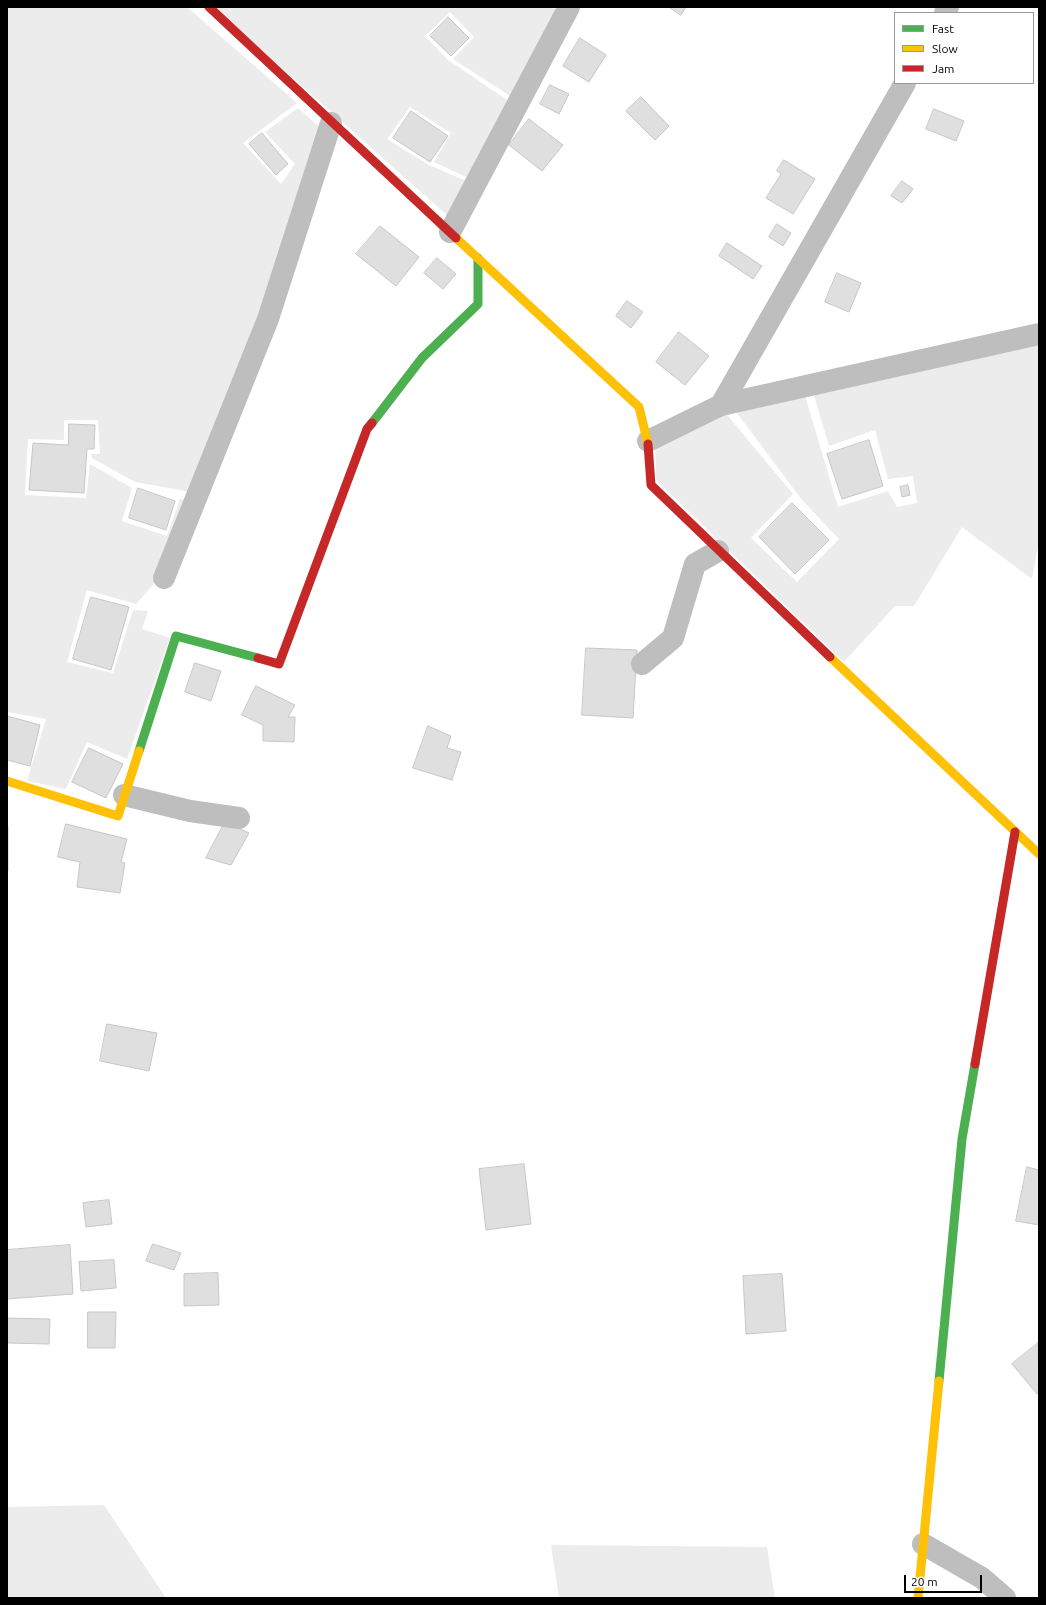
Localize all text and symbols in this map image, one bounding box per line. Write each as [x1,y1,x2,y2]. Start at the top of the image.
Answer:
legend [894,12,1034,84]
text: Fast [932,22,954,35]
text: Slow [932,42,958,55]
text: Jam [932,62,954,75]
scale bar [906,1567,984,1593]
text: 20 m [911,1575,938,1588]

